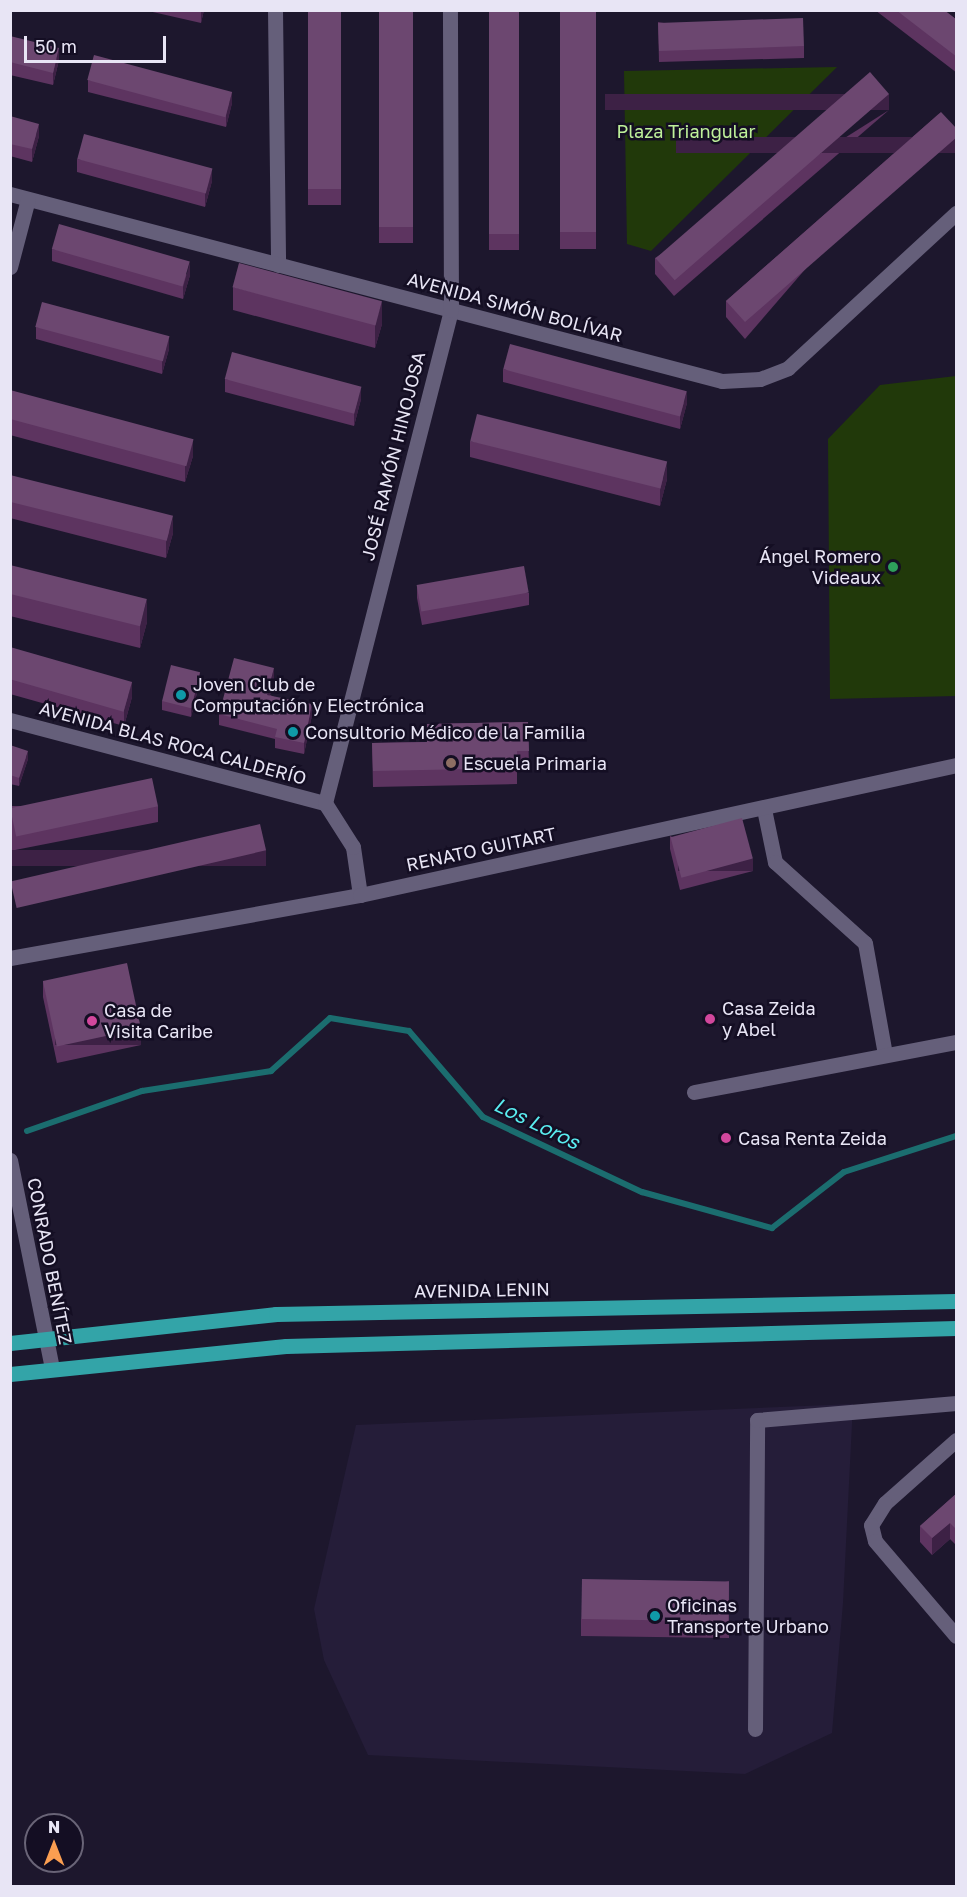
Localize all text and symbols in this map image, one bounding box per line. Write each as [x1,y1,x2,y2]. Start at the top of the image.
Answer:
scale bar [27,24,170,62]
text: 50 m [35,35,77,57]
park label: Plaza Triangular [616,120,756,142]
street label: AVENIDA SIMÓN BOLÍVAR [405,268,625,346]
street label: JOSÉ RAMÓN HINOJOSA [357,349,429,563]
place label: Ángel Romero Videaux [759,546,881,588]
marker: Ángel Romero Videaux [886,560,900,574]
place label: Joven Club de Computación y Electrónica [193,674,424,716]
marker: Joven Club de Computación y Electrónica [174,688,188,702]
street label: AVENIDA BLAS ROCA CALDERÍO [37,697,309,789]
place label: Consultorio Médico de la Familia [305,721,585,743]
marker: Consultorio Médico de la Familia [286,725,300,739]
place label: Escuela Primaria [463,752,607,774]
marker: Escuela Primaria [444,756,458,770]
street label: RENATO GUITART [404,823,558,875]
place label: Casa Zeida y Abel [722,998,816,1040]
place label: Casa de Visita Caribe [104,1000,213,1042]
marker: Casa Zeida y Abel [703,1012,717,1026]
marker: Casa de Visita Caribe [85,1014,99,1028]
water label: Los Loros [490,1092,584,1154]
place label: Casa Renta Zeida [738,1127,887,1149]
marker: Casa Renta Zeida [719,1131,733,1145]
street label: CONRADO BENÍTEZ [23,1176,77,1346]
street label: AVENIDA LENIN [414,1278,550,1302]
place label: Oficinas Transporte Urbano [667,1595,829,1638]
marker: Oficinas Transporte Urbano [648,1609,662,1623]
north arrow [24,1813,84,1873]
text: N [48,1817,60,1837]

